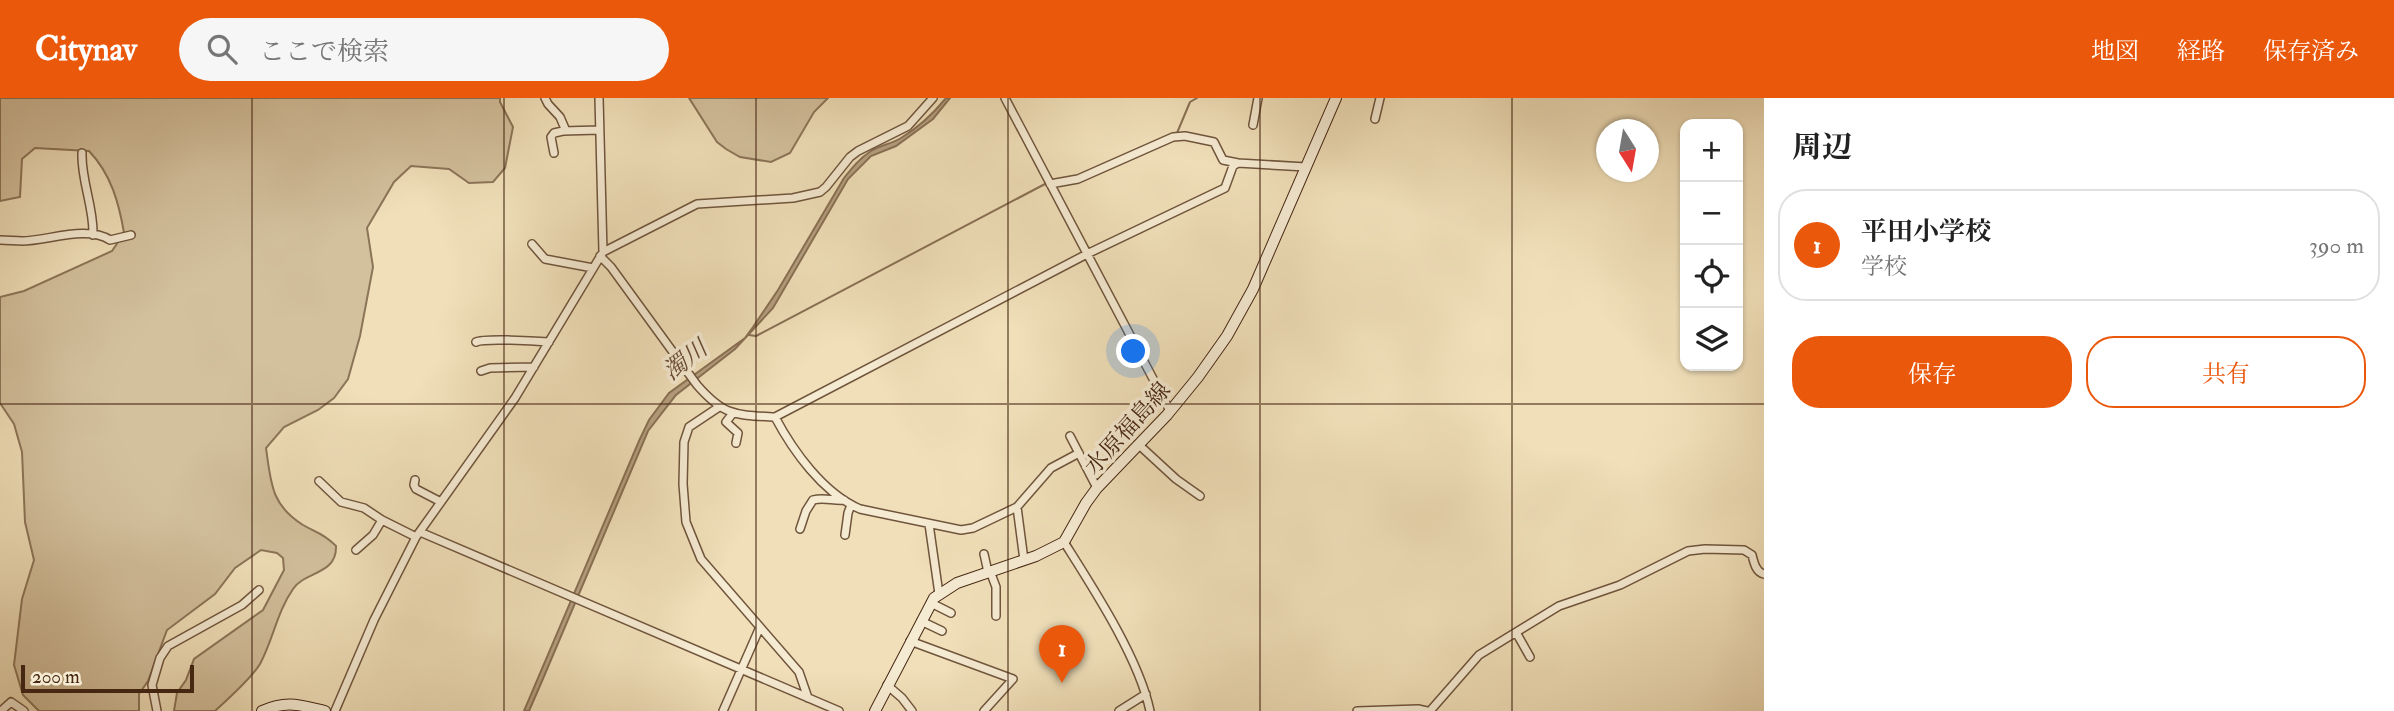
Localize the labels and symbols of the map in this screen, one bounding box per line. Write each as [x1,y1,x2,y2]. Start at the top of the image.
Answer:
north arrow [1596,119,1659,182]
water label: 濁川 [657,332,716,387]
your location [1116,334,1150,368]
street label: 水原福島線 [1078,376,1177,481]
pin: 1 [1039,625,1085,683]
scale bar [21,662,194,694]

